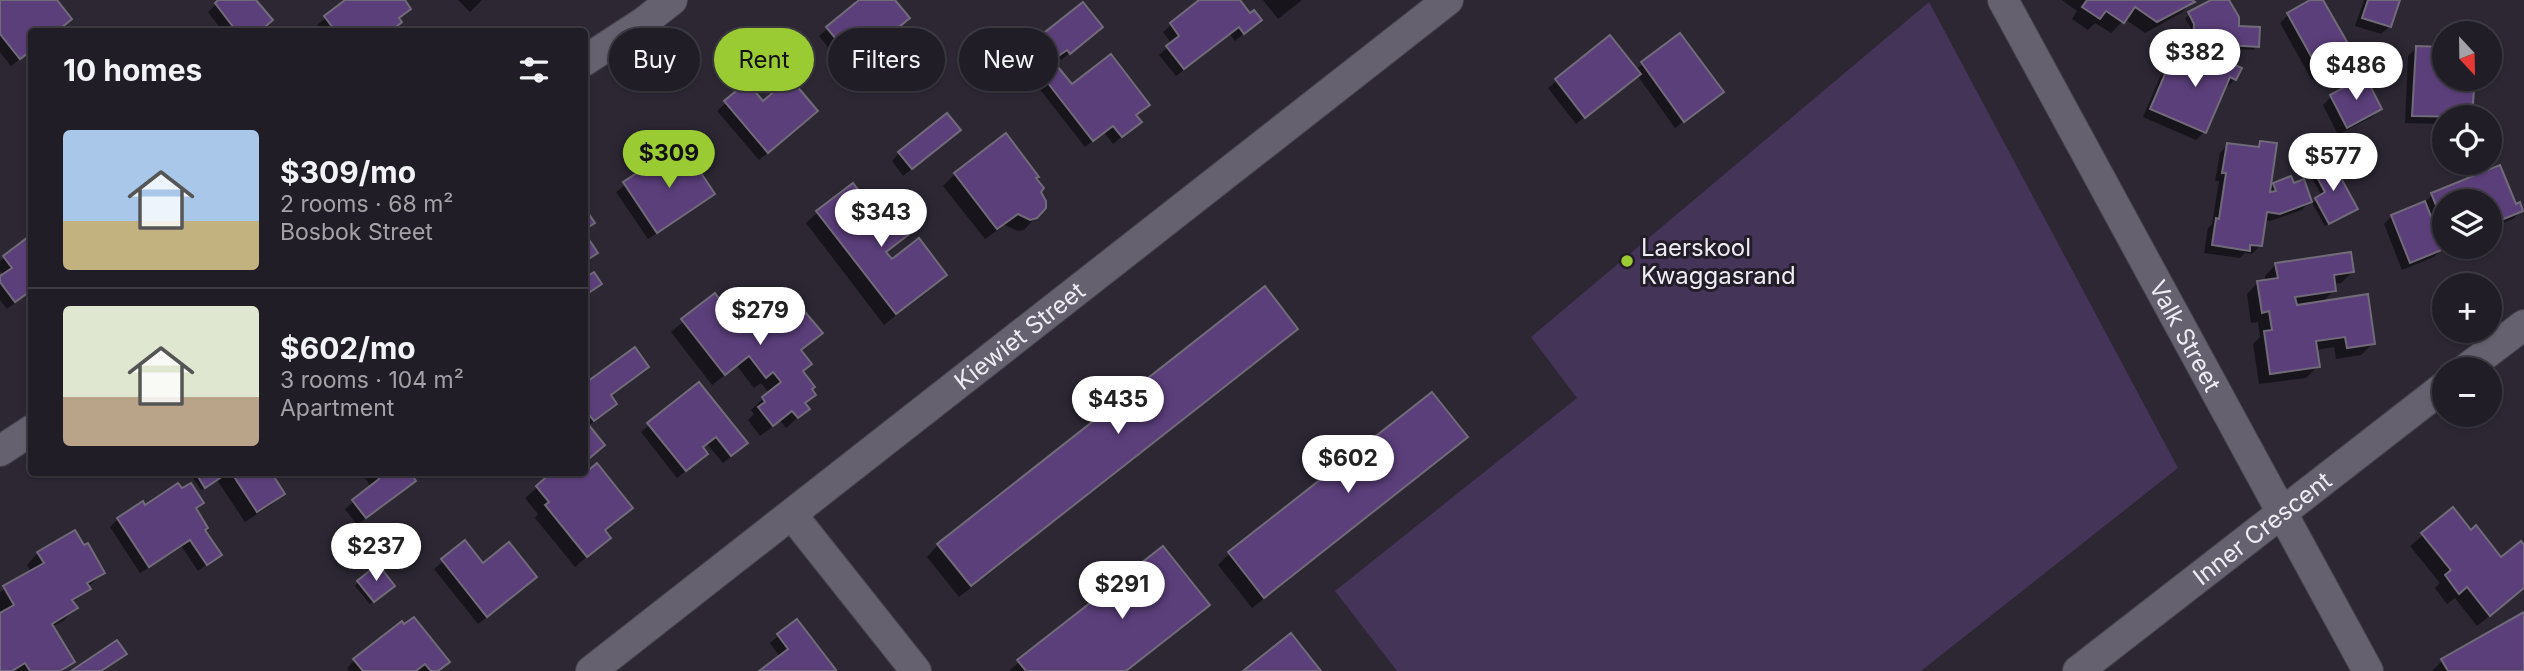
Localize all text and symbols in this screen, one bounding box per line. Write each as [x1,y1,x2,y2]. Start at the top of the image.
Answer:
north arrow [2432,21,2502,91]
map controls [2432,21,2502,427]
chip: Buy [609,28,700,91]
chip: Rent [714,28,814,91]
chip: Filters [828,28,945,91]
chip: New [959,28,1058,91]
pin: $382 [2154,29,2236,89]
text: $382 [2165,38,2225,66]
pin: $486 [2315,42,2397,102]
icon: filters [515,51,553,89]
text: $486 [2326,51,2386,79]
text: 10 homes [63,52,202,88]
button: locate [2432,105,2502,175]
pin: $309 [628,130,710,190]
pin: $577 [2292,134,2374,193]
text: $309 [639,139,699,167]
text: $577 [2305,142,2361,170]
text: $309/mo [280,154,416,190]
icon: home [119,158,203,242]
button: layers [2432,189,2502,259]
text: 2 rooms · 68 m² [280,190,453,218]
pin: $343 [840,190,922,249]
text: $343 [851,198,911,226]
text: Bosbok Street [280,218,433,246]
place label: Laerskool Kwaggasrand [1641,233,1796,290]
marker: Laerskool Kwaggasrand [1619,253,1635,269]
button: + [2432,273,2502,343]
street label: Valk Street [2144,275,2228,396]
street label: Kiewiet Street [948,276,1090,396]
pin: $279 [719,288,801,347]
text: $279 [731,296,789,324]
text: $602/mo [280,330,416,366]
icon: home [119,334,203,418]
button: − [2432,357,2502,427]
text: 3 rooms · 104 m² [280,366,464,394]
pin: $435 [1077,376,1159,436]
text: $435 [1088,385,1148,413]
text: Apartment [280,394,394,422]
pin: $602 [1307,435,1389,495]
text: $602 [1318,444,1378,472]
street label: Inner Crescent [2187,465,2337,591]
pin: $237 [335,524,417,583]
text: $237 [347,532,405,560]
pin: $291 [1081,562,1163,621]
text: $291 [1095,570,1149,598]

